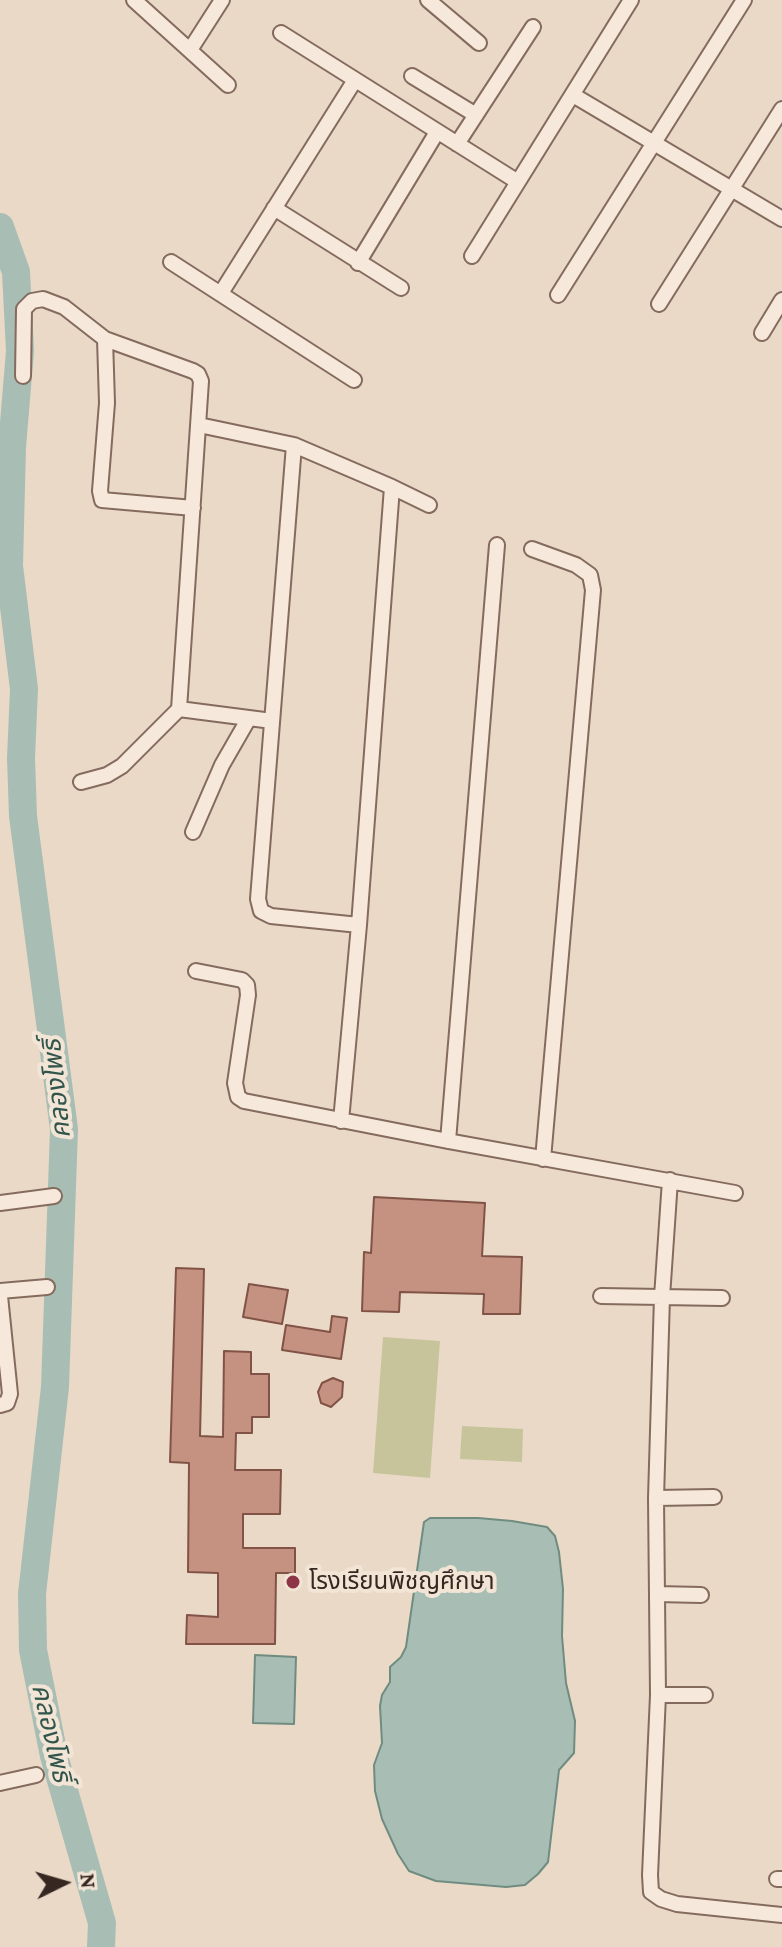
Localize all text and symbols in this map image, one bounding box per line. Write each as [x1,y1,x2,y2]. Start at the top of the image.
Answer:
water label: คลองโพธิ์ [36,1038,78,1140]
place label: โรงเรียนพิชญศึกษา [309,1568,495,1596]
marker: โรงเรียนพิชญศึกษา [284,1573,302,1591]
water label: คลองโพธิ์ [25,1681,77,1785]
north arrow [24,1843,104,1923]
text: N [75,1872,102,1889]

